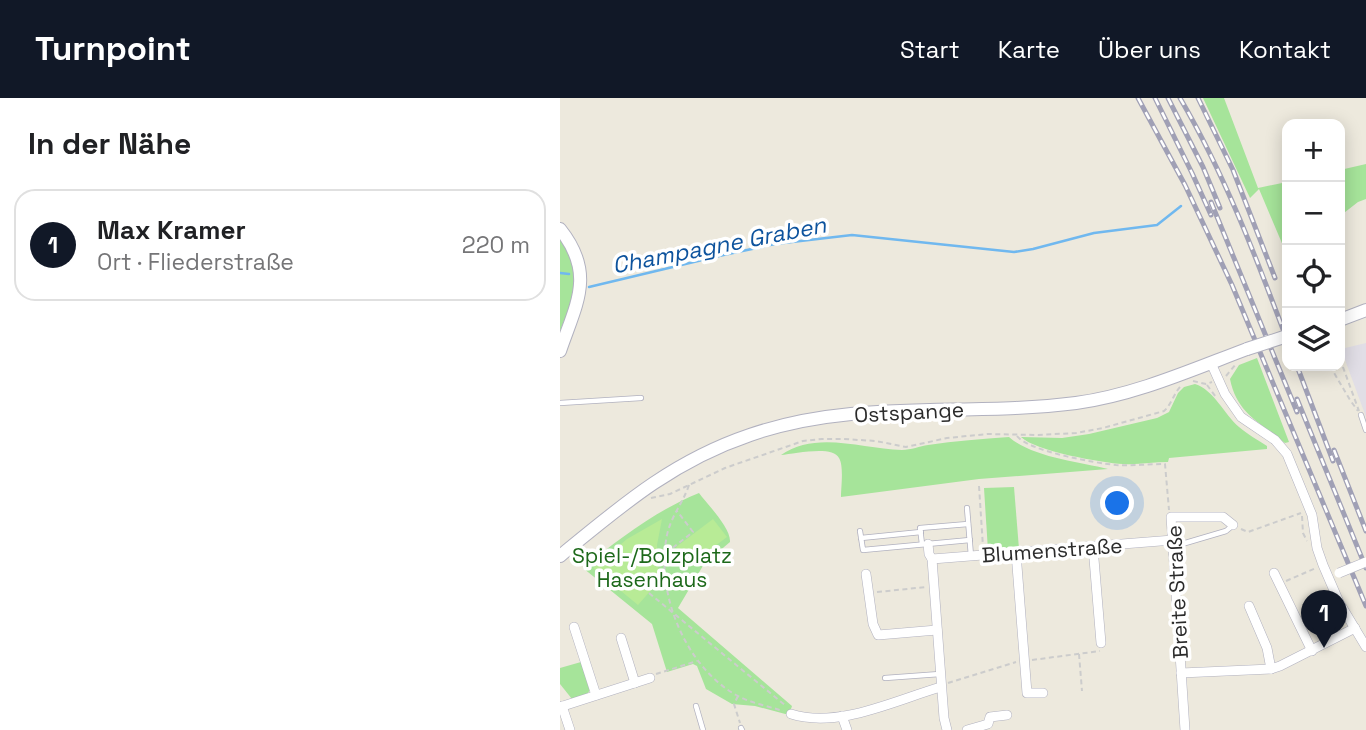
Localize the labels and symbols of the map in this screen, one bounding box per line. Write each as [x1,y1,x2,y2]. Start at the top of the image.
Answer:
water label: Champagne Graben [610,209,829,280]
street label: Ostspange [853,396,965,428]
your location [1100,486,1134,520]
street label: Breite Straße [1160,524,1194,660]
street label: Blumenstraße [981,532,1123,568]
park label: Spiel-/Bolzplatz Hasenhaus [572,542,732,593]
pin: 1 [1301,590,1347,648]

